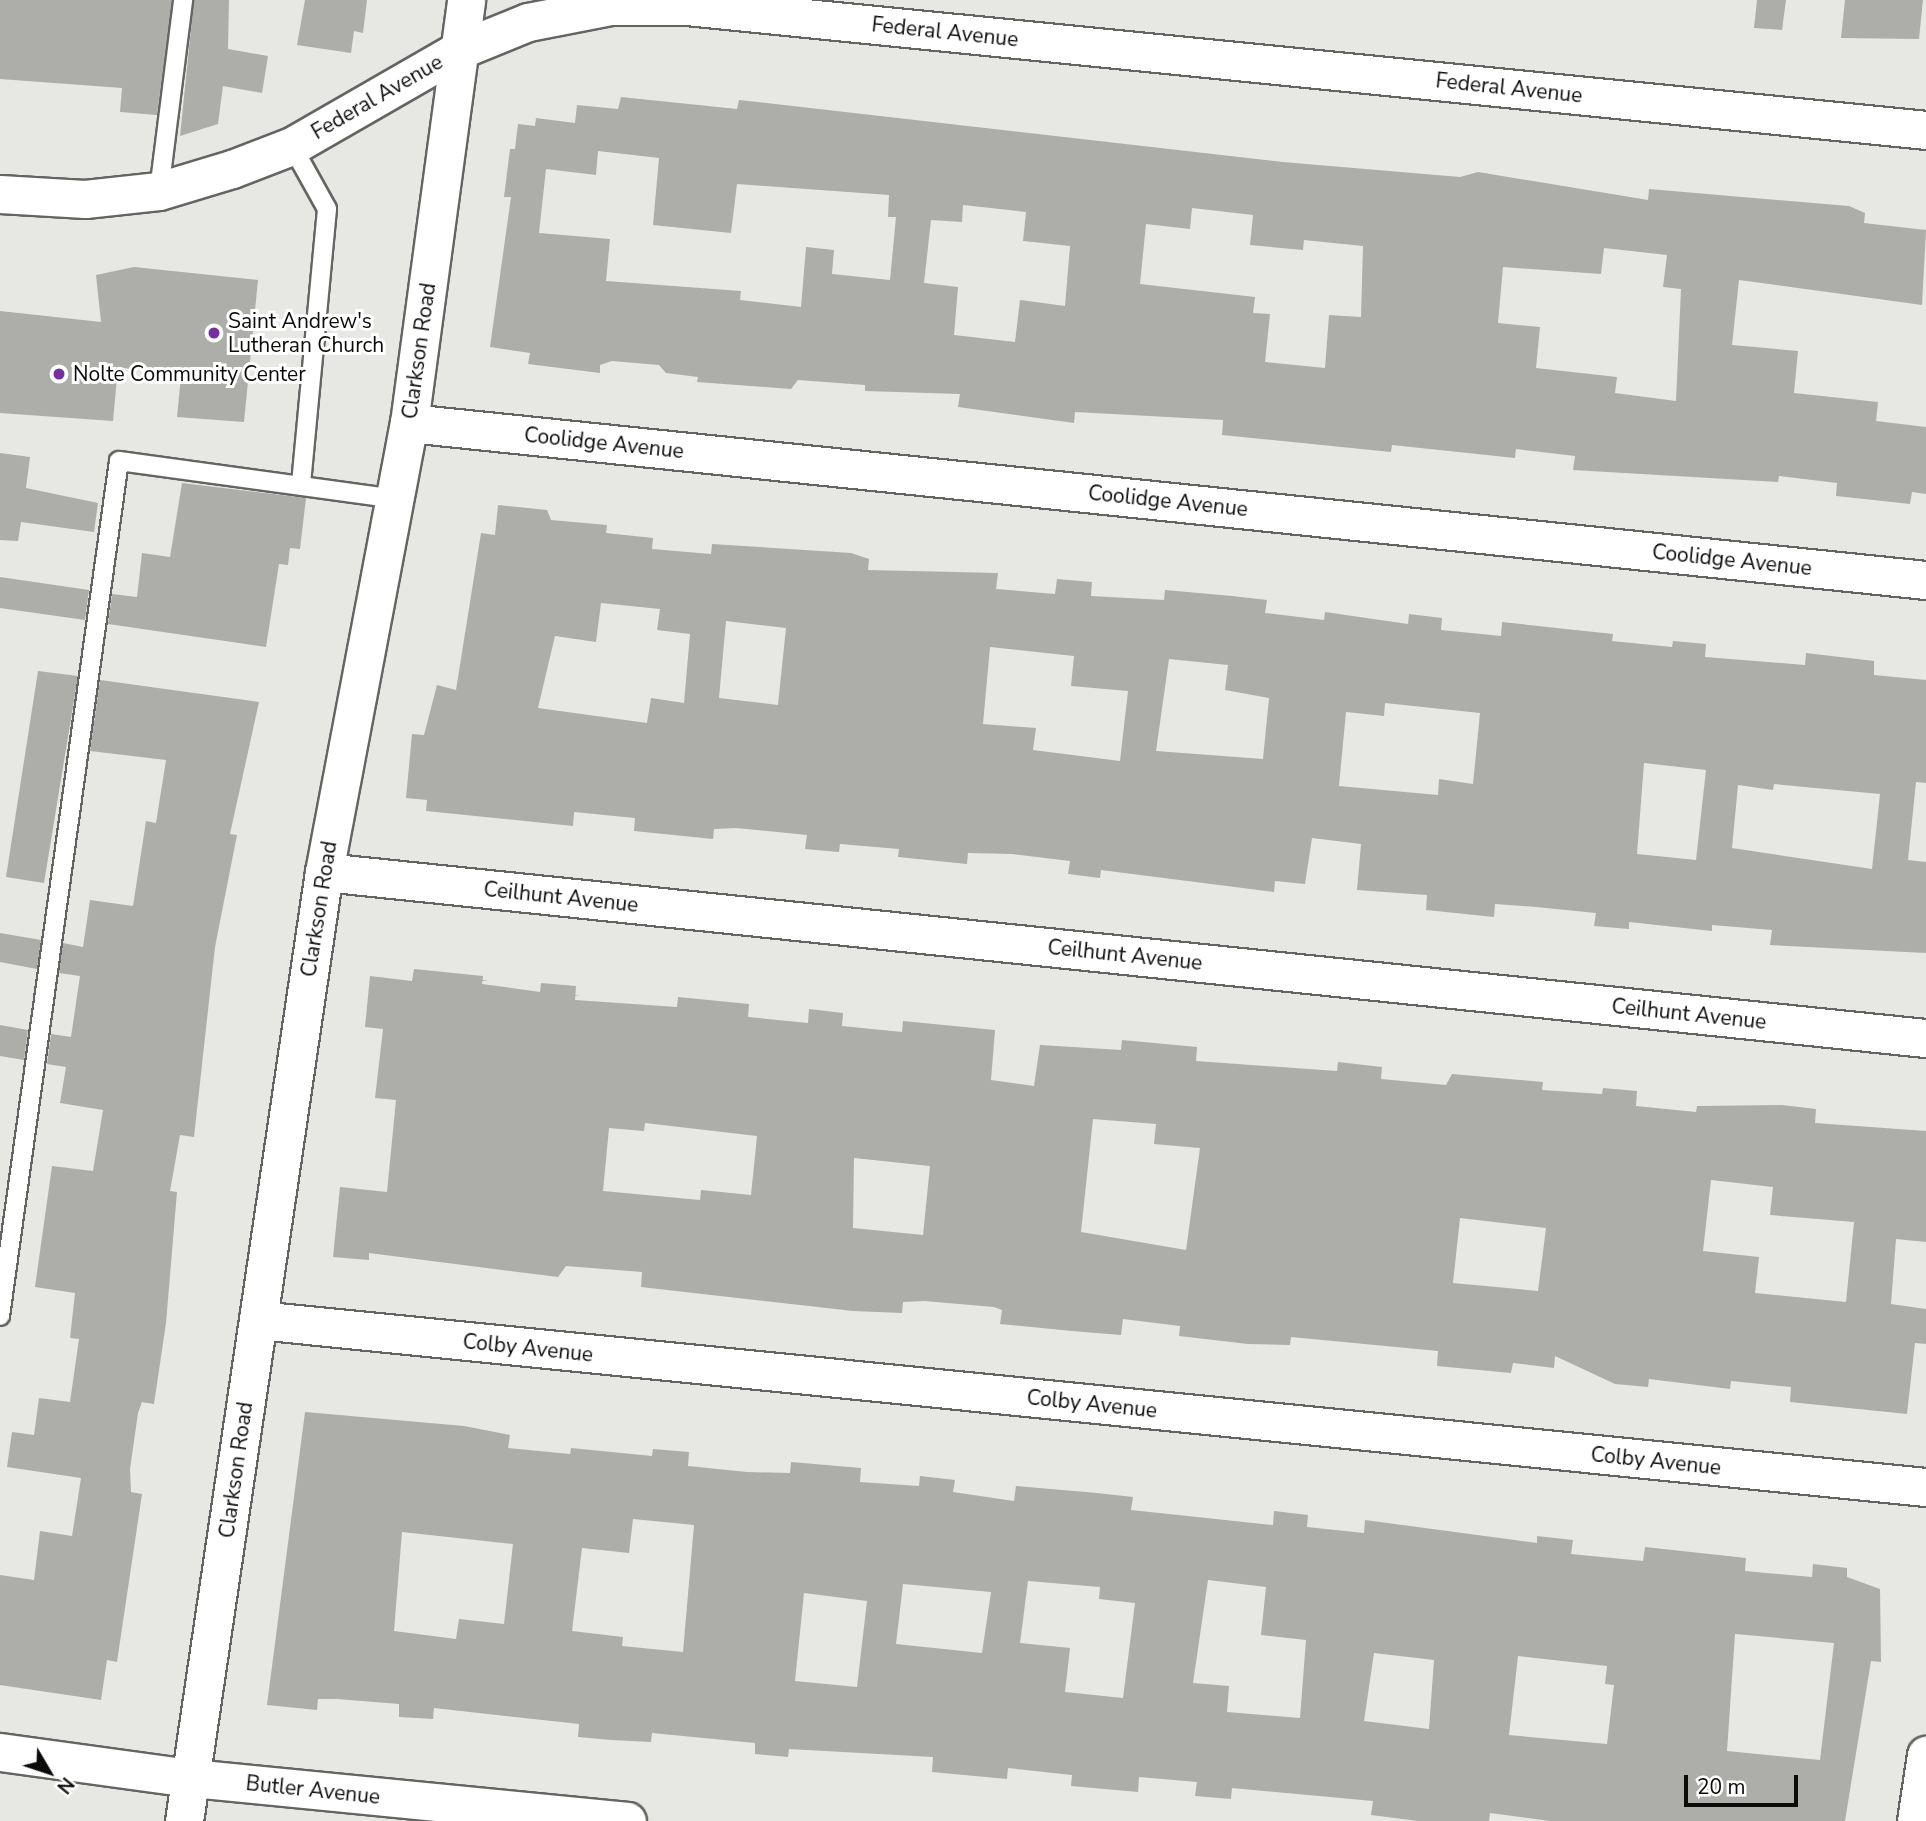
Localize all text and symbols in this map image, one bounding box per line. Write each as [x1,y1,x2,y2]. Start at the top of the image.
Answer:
street label: Federal Avenue [870,12,1020,52]
street label: Federal Avenue [307,49,447,145]
street label: Federal Avenue [1434,68,1584,108]
street label: Clarkson Road [397,281,441,421]
place label: Saint Andrew's Lutheran Church [228,308,384,358]
marker: Saint Andrew's Lutheran Church [206,325,222,341]
place label: Nolte Community Center [73,361,306,387]
marker: Nolte Community Center [51,366,67,382]
street label: Coolidge Avenue [523,422,685,464]
street label: Coolidge Avenue [1087,480,1249,522]
street label: Coolidge Avenue [1651,539,1813,581]
street label: Clarkson Road [296,839,342,979]
street label: Ceilhunt Avenue [482,876,640,918]
street label: Ceilhunt Avenue [1046,934,1204,976]
street label: Ceilhunt Avenue [1610,993,1768,1035]
street label: Colby Avenue [462,1329,594,1367]
street label: Colby Avenue [1026,1385,1158,1423]
street label: Clarkson Road [214,1400,258,1540]
street label: Colby Avenue [1590,1442,1722,1480]
north arrow [14,1737,84,1807]
scale bar [1688,1762,1802,1806]
street label: Butler Avenue [245,1770,381,1810]
text: N [51,1772,80,1799]
text: 20 m [1697,1773,1746,1801]

